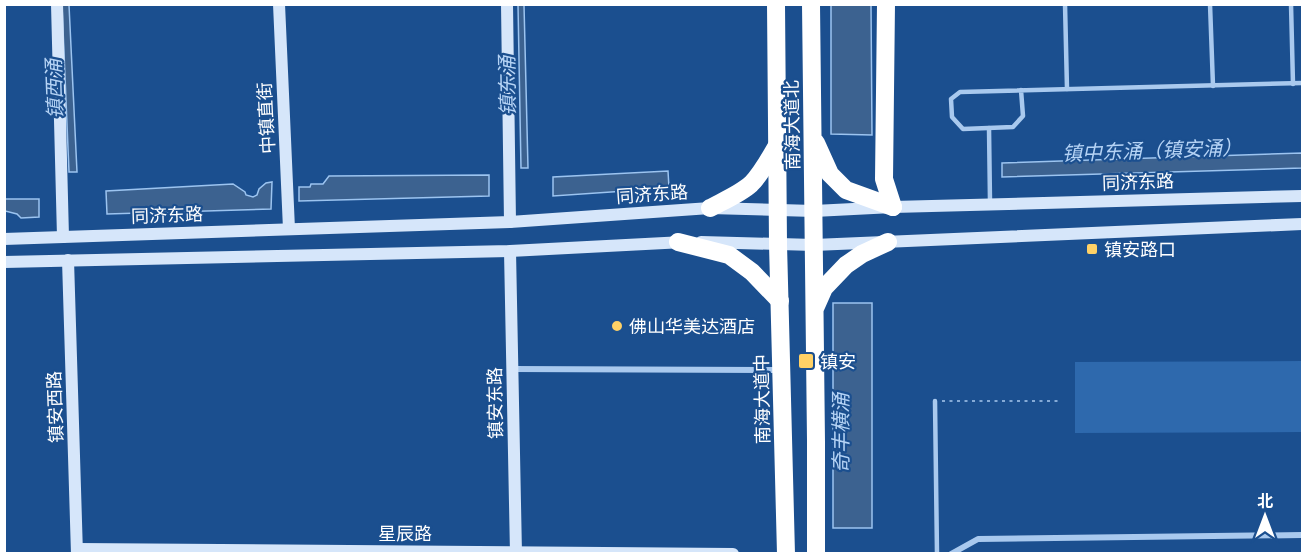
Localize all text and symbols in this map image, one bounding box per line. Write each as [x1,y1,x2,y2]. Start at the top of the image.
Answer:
water label: 镇东涌 [491,54,523,116]
water label: 镇西涌 [37,56,71,120]
street label: 南海大道北 [778,80,806,170]
street label: 中镇直街 [251,81,281,155]
water label: 镇中东涌（镇安涌） [1062,131,1242,169]
street label: 同济东路 [1102,167,1174,197]
street label: 同济东路 [615,178,689,210]
street label: 同济东路 [131,200,203,230]
place label: 镇安路口 [1104,236,1176,263]
marker: 镇安路口 [1085,242,1099,256]
place label: 佛山华美达酒店 [629,313,755,340]
marker: 佛山华美达酒店 [610,319,624,333]
place label: 镇安 [820,348,856,375]
marker: 镇安 [797,352,815,370]
street label: 南海大道中 [748,354,776,444]
street label: 镇安东路 [481,367,509,439]
street label: 镇安西路 [40,371,70,443]
water label: 奇丰横涌 [825,391,856,473]
north arrow [1235,486,1295,546]
text: 北 [1257,489,1273,513]
street label: 星辰路 [378,520,432,547]

